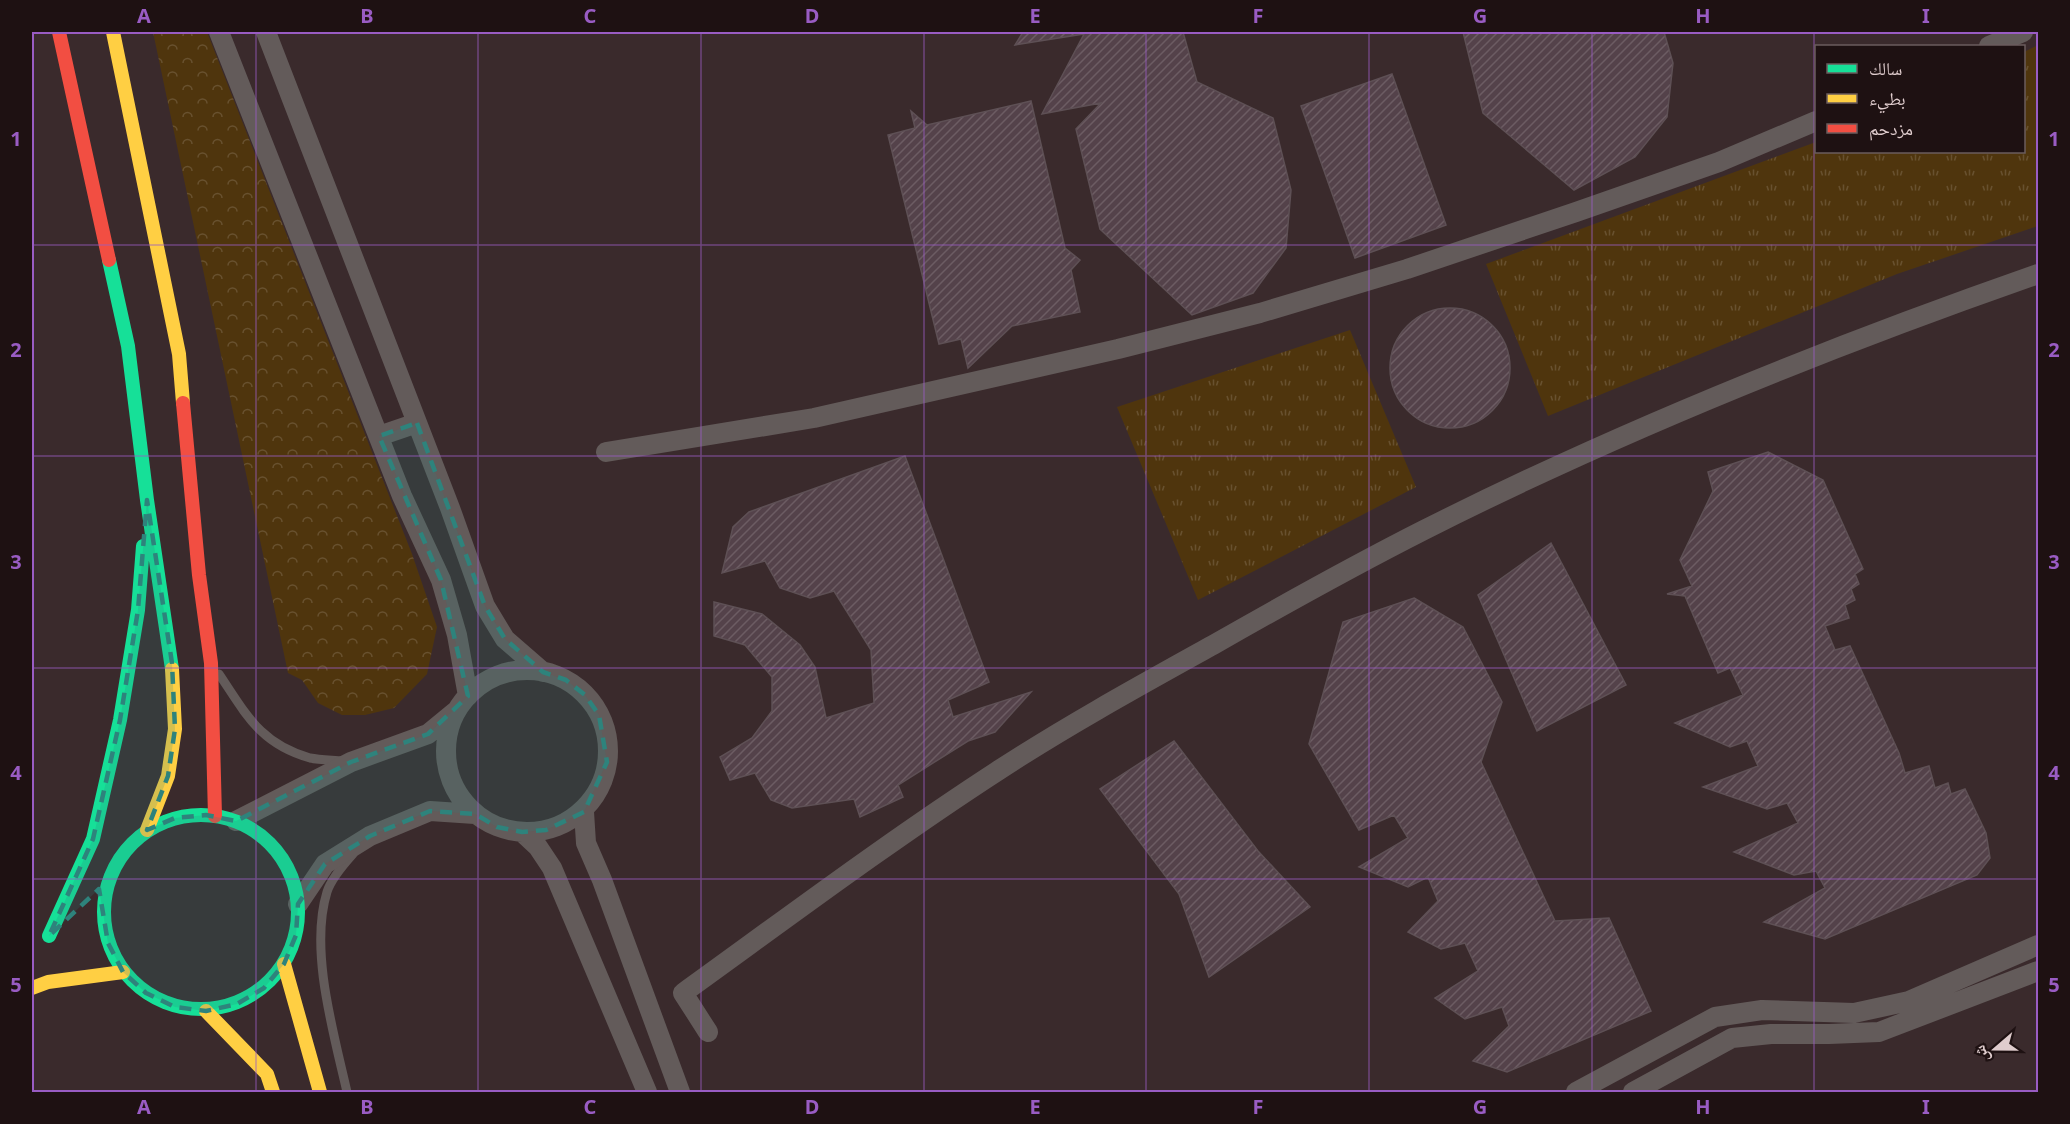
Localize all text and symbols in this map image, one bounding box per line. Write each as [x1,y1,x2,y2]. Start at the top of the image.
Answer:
text: A [137,2,151,29]
text: B [360,2,374,29]
text: C [584,2,597,29]
text: D [805,2,819,29]
text: E [1029,2,1041,29]
text: F [1253,2,1263,29]
text: G [1473,2,1487,29]
text: H [1695,2,1711,29]
text: I [1922,2,1930,29]
legend [1815,45,2025,153]
text: سالك [1869,56,1902,80]
text: بطيء [1869,86,1906,114]
text: مزدحم [1869,116,1913,141]
text: 1 [10,125,22,152]
text: 1 [2048,125,2060,152]
text: 2 [10,336,22,363]
text: 2 [2048,336,2060,363]
text: 3 [10,548,22,575]
text: 3 [2048,548,2060,575]
text: 4 [10,759,22,786]
text: 4 [2048,759,2060,786]
text: 5 [10,971,22,998]
text: 5 [2048,971,2060,998]
north arrow [1965,1019,2025,1079]
text: ش [1968,1042,1994,1066]
text: A [137,1093,151,1120]
text: B [360,1093,374,1120]
text: C [584,1093,597,1120]
text: D [805,1093,819,1120]
text: E [1029,1093,1041,1120]
text: F [1253,1093,1263,1120]
text: G [1473,1093,1487,1120]
text: H [1695,1093,1711,1120]
text: I [1922,1093,1930,1120]

